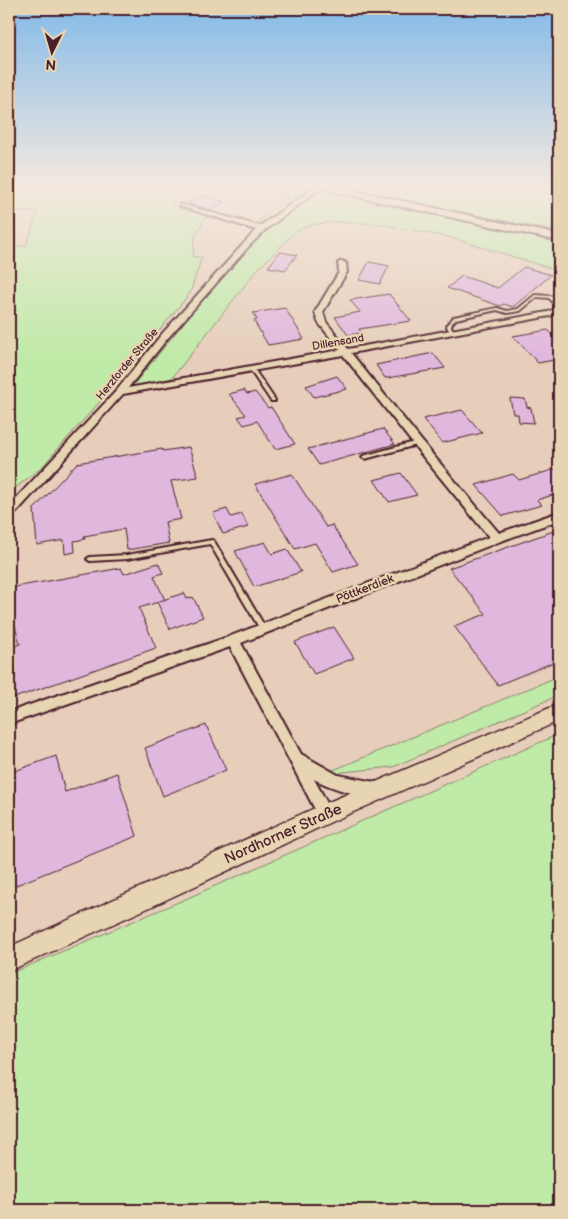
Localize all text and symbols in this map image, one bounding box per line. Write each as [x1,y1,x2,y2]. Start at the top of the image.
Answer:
north arrow [28,28,78,78]
text: N [45,56,57,73]
street label: Herzforder Straße [93,325,161,402]
street label: Dillensand [311,331,365,353]
street label: Pöttkerdiek [334,571,396,607]
street label: Nordhorner Straße [221,799,345,868]

